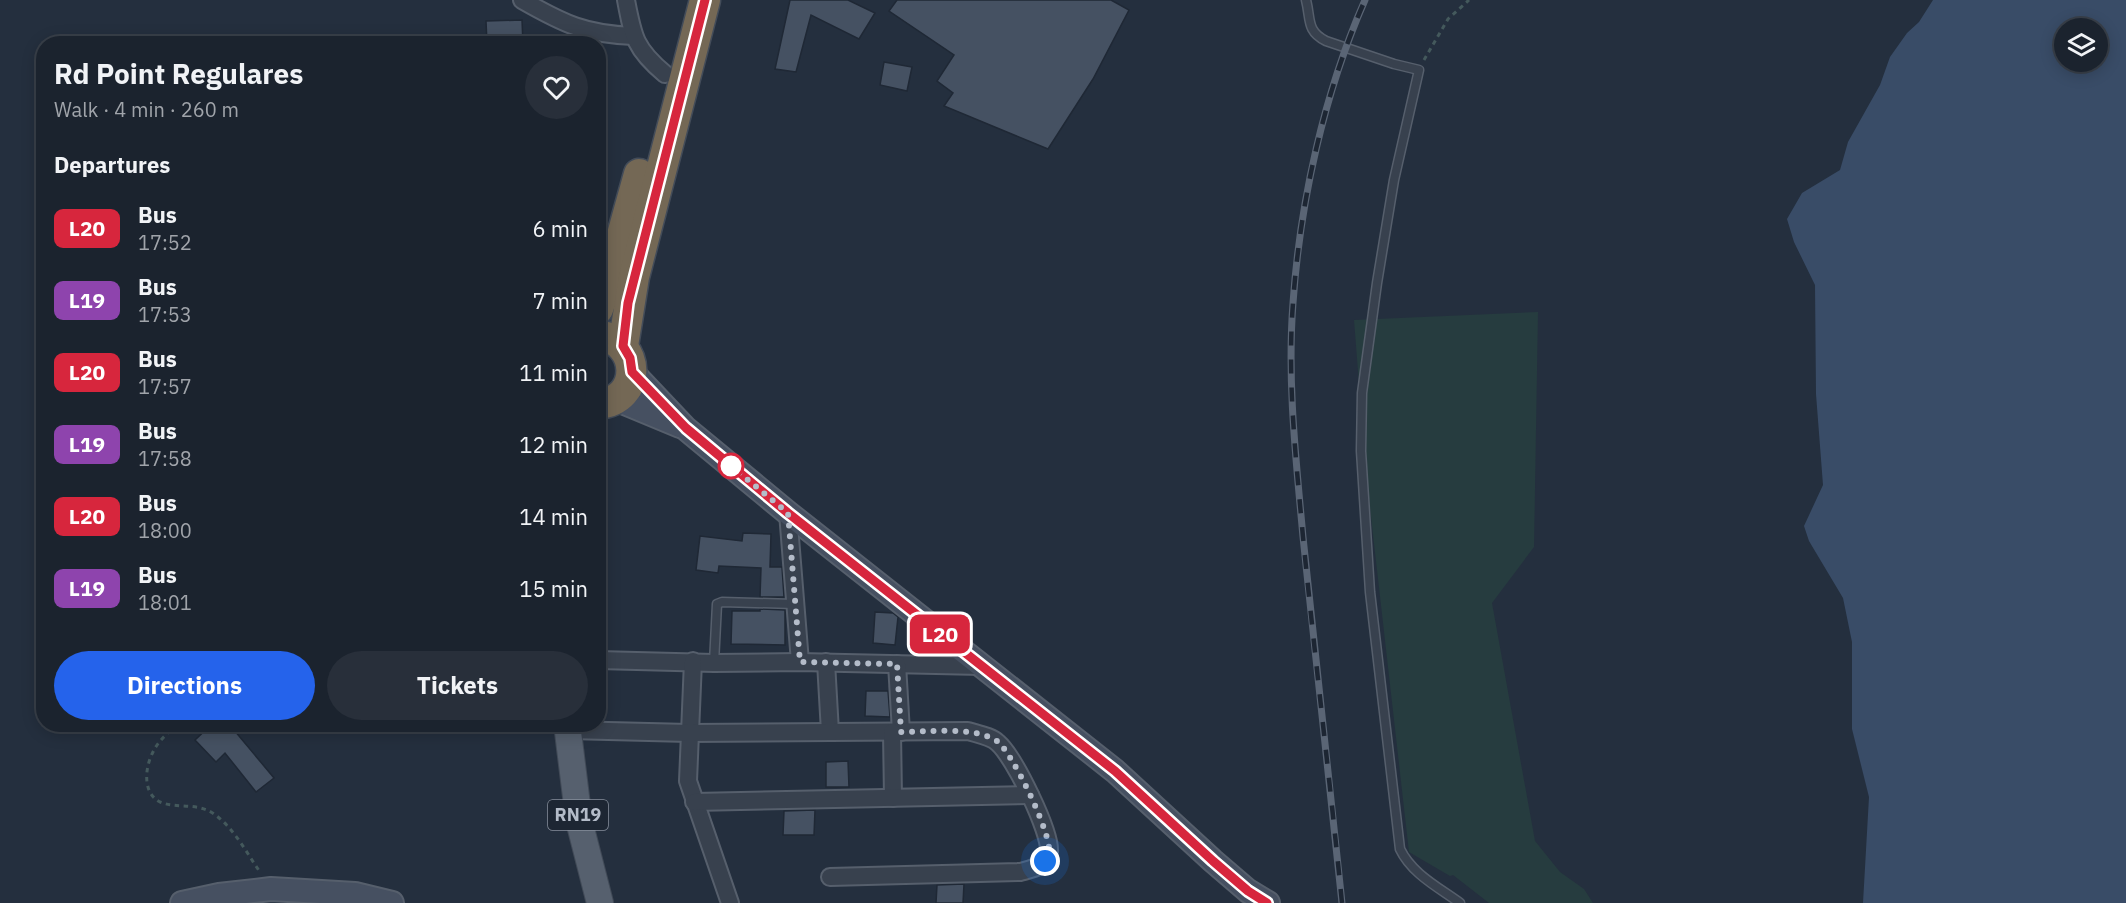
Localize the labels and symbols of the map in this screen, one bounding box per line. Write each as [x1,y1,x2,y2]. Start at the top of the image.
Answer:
unlabelled marker [718,453,744,479]
line badge: L20 [906,614,974,654]
road number: RN19 [548,800,608,830]
your location [1030,846,1060,876]

